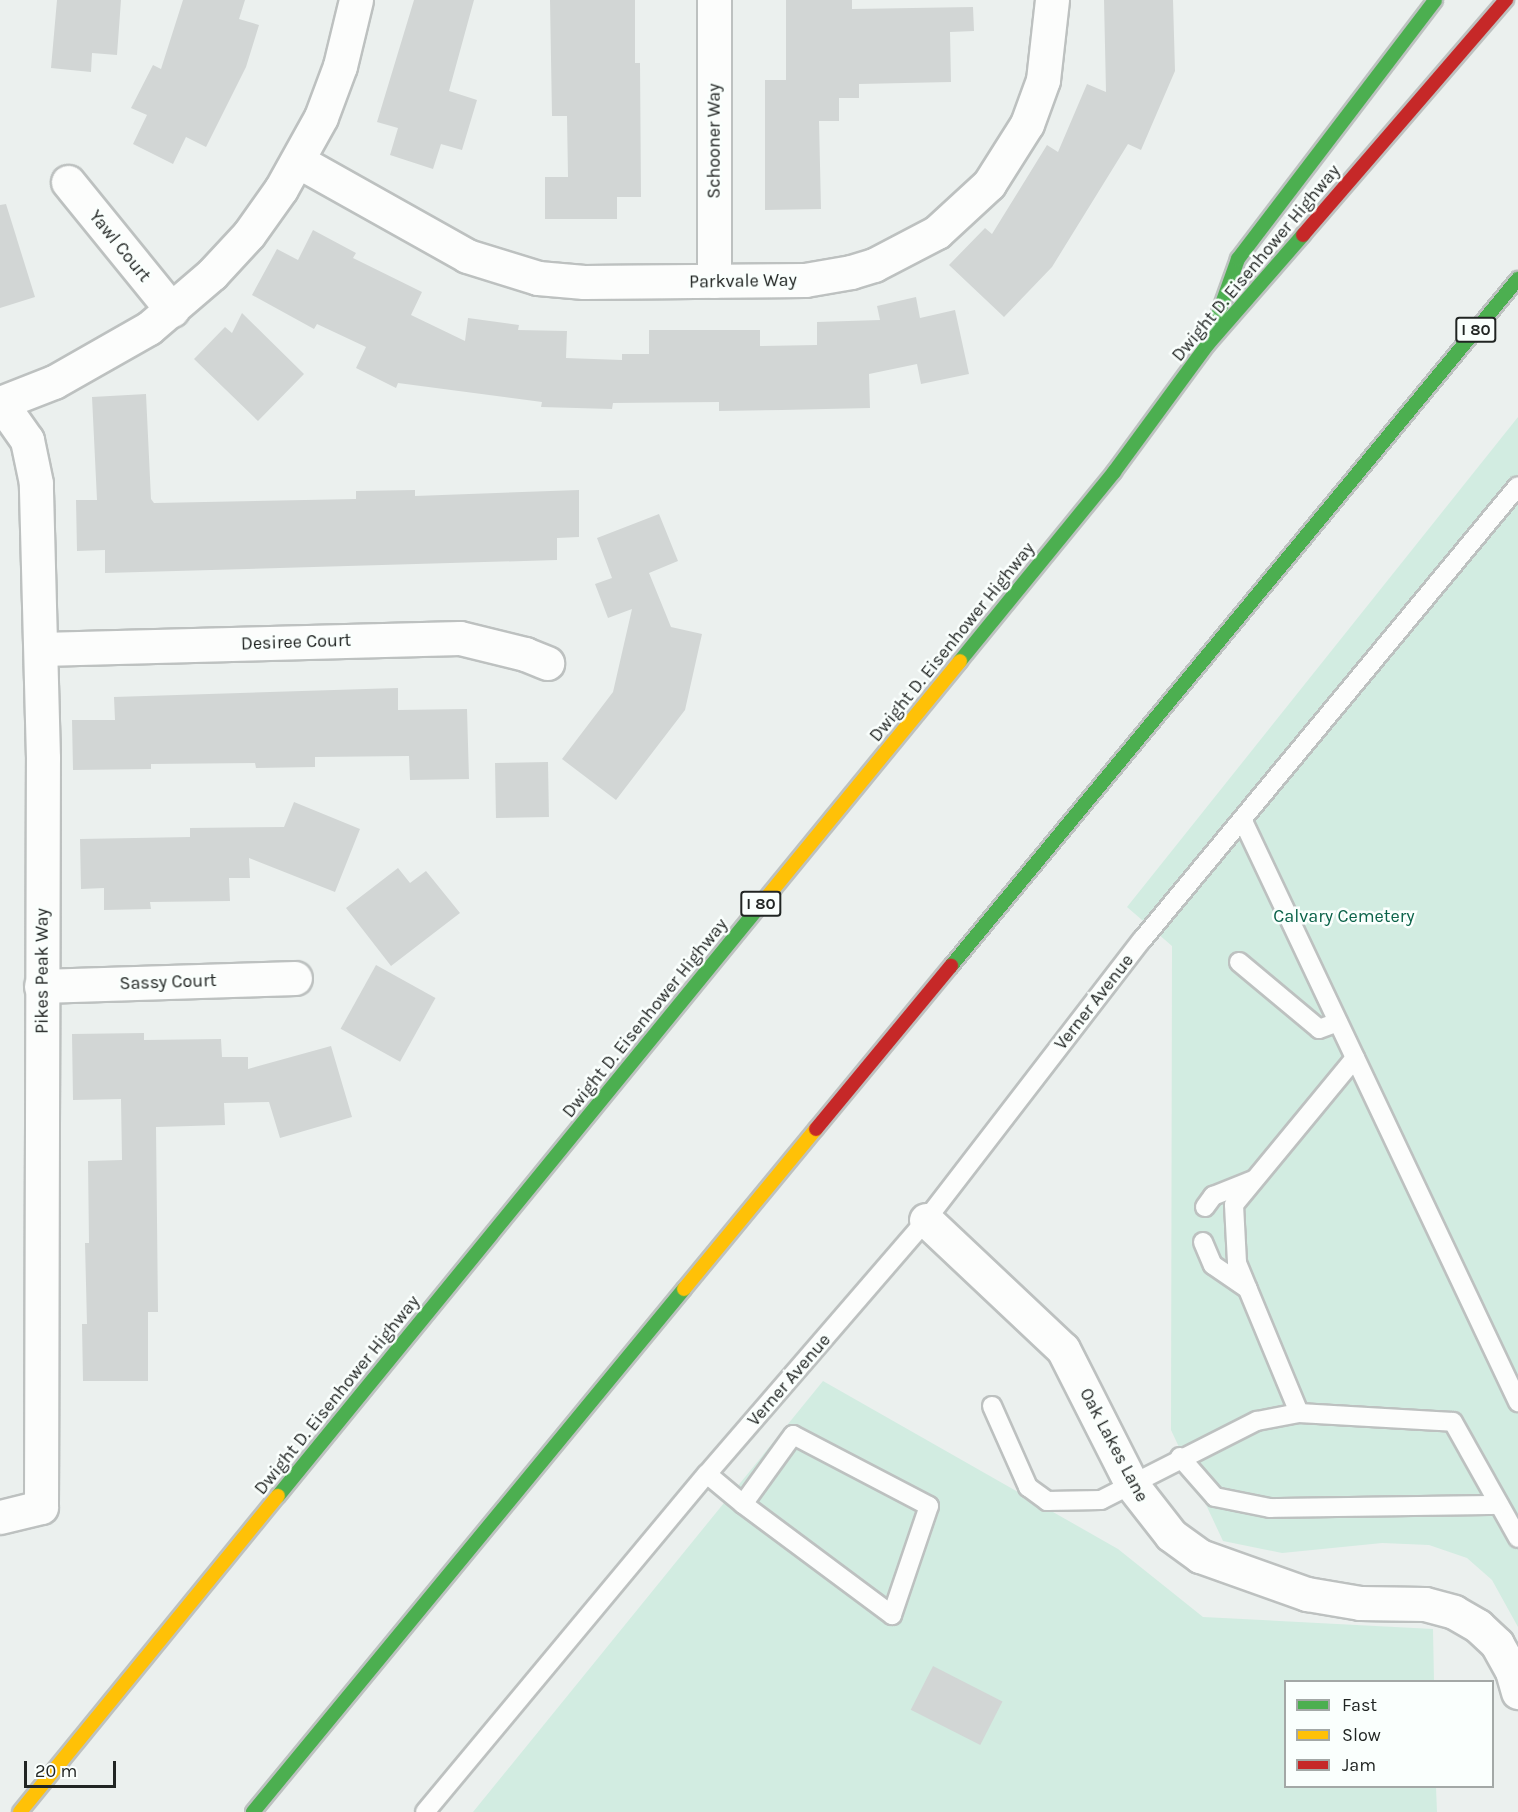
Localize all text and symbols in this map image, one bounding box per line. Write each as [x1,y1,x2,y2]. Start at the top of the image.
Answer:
street label: Schooner Way [703,83,725,199]
street label: Dwight D. Eisenhower Highway [1167,160,1345,366]
street label: Yawl Court [85,206,155,286]
street label: Parkvale Way [689,269,797,293]
road number: I 80 [1455,317,1497,343]
street label: Dwight D. Eisenhower Highway [865,538,1039,746]
street label: Desiree Court [241,629,351,655]
road number: I 80 [740,891,782,917]
park label: Calvary Cemetery [1273,905,1415,927]
street label: Pikes Peak Way [31,908,53,1034]
street label: Dwight D. Eisenhower Highway [558,914,732,1122]
street label: Verner Avenue [1050,950,1138,1054]
street label: Sassy Court [119,970,217,994]
street label: Dwight D. Eisenhower Highway [250,1291,424,1499]
street label: Verner Avenue [743,1329,835,1431]
street label: Oak Lakes Lane [1075,1384,1153,1506]
legend [1284,1680,1494,1788]
text: Fast [1342,1694,1377,1716]
text: Slow [1342,1724,1381,1746]
scale bar [27,1749,118,1787]
text: Jam [1342,1754,1376,1776]
text: 20 m [35,1760,77,1782]

